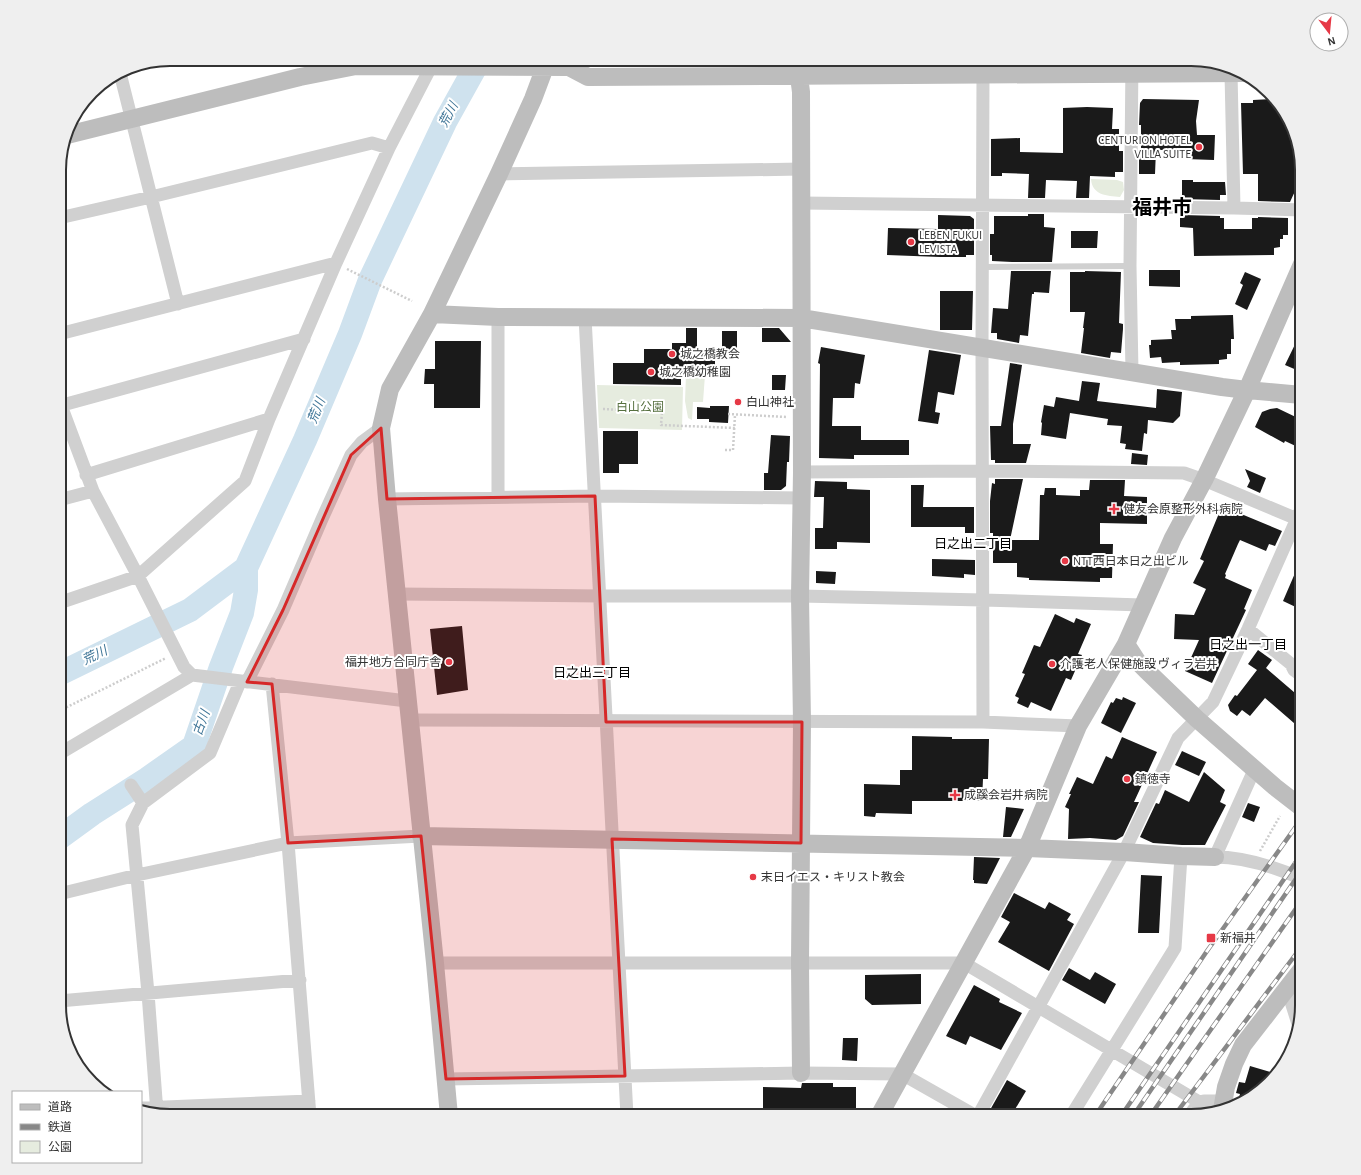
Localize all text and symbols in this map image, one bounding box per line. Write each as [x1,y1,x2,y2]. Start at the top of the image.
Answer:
north arrow [1309,12,1349,52]
text: N [1326,35,1337,47]
water label: 荒川 [436,98,462,130]
place label: CENTURION HOTEL VILLA SUITE [1098,134,1191,160]
marker: CENTURION HOTEL VILLA SUITE [1194,142,1204,152]
district label: 福井市 [1132,196,1192,218]
place label: LEBEN FUKUI LEVISTA [919,229,982,255]
marker: LEBEN FUKUI LEVISTA [906,237,916,247]
place label: 城之橋教会 [680,347,740,360]
marker: 城之橋教会 [667,349,677,359]
place label: 城之橋幼稚園 [659,365,731,378]
marker: 城之橋幼稚園 [646,367,656,377]
water label: 荒川 [305,394,329,425]
place label: 白山神社 [746,396,794,408]
marker: 白山神社 [733,397,743,407]
park label: 白山公園 [616,401,664,413]
place label: 健友会原整形外科病院 [1123,502,1243,515]
marker: 健友会原整形外科病院 [1108,503,1120,515]
district label: 日之出二丁目 [934,537,1012,551]
place label: NTT西日本日之出ビル [1073,555,1189,567]
marker: NTT西日本日之出ビル [1060,556,1070,566]
district label: 日之出一丁目 [1209,638,1287,652]
water label: 荒川 [80,643,111,668]
place label: 福井地方合同庁舎 [345,655,441,668]
marker: 福井地方合同庁舎 [444,657,454,667]
place label: 介護老人保健施設 ヴィラ岩井 [1060,657,1218,670]
marker: 介護老人保健施設 ヴィラ岩井 [1047,659,1057,669]
district label: 日之出三丁目 [553,666,631,680]
water label: 古川 [191,706,213,737]
place label: 鎮徳寺 [1135,772,1171,785]
marker: 鎮徳寺 [1122,774,1132,784]
place label: 成蹊会岩井病院 [964,788,1048,801]
marker: 成蹊会岩井病院 [949,789,961,801]
place label: 末日イエス・キリスト教会 [761,871,905,883]
marker: 末日イエス・キリスト教会 [748,872,758,882]
place label: 新福井 [1220,931,1256,944]
marker: 新福井 [1205,932,1217,944]
legend [12,1091,142,1163]
text: 道路 [48,1100,72,1113]
text: 鉄道 [48,1120,72,1133]
text: 公園 [48,1141,72,1153]

